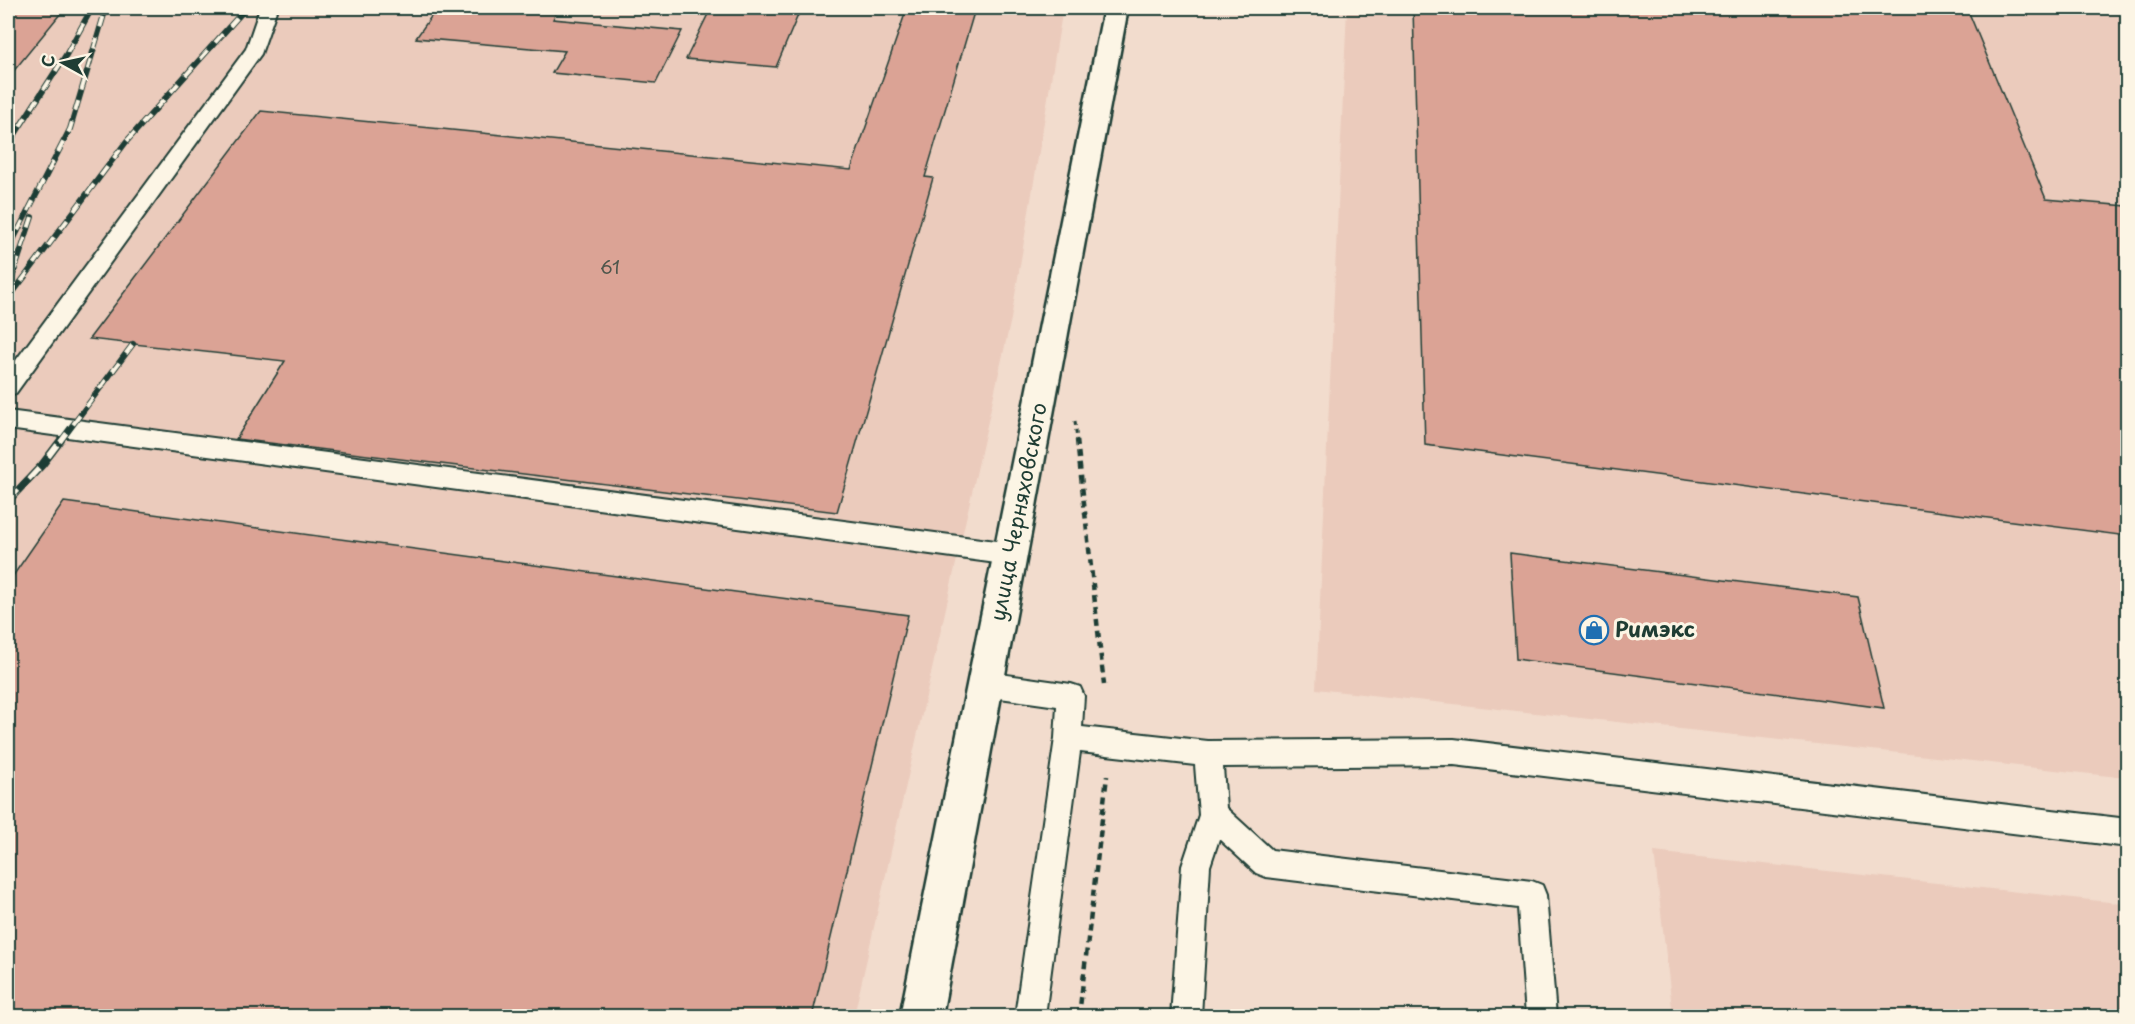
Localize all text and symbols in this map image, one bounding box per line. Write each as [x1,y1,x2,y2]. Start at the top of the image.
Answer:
north arrow [33,33,93,93]
text: С [34,53,60,68]
house number: 61 [600,253,620,280]
street label: улица Черняховского [980,400,1054,624]
place label: Римэкс [1615,612,1695,644]
shop icon: Римэкс [1578,614,1610,646]

